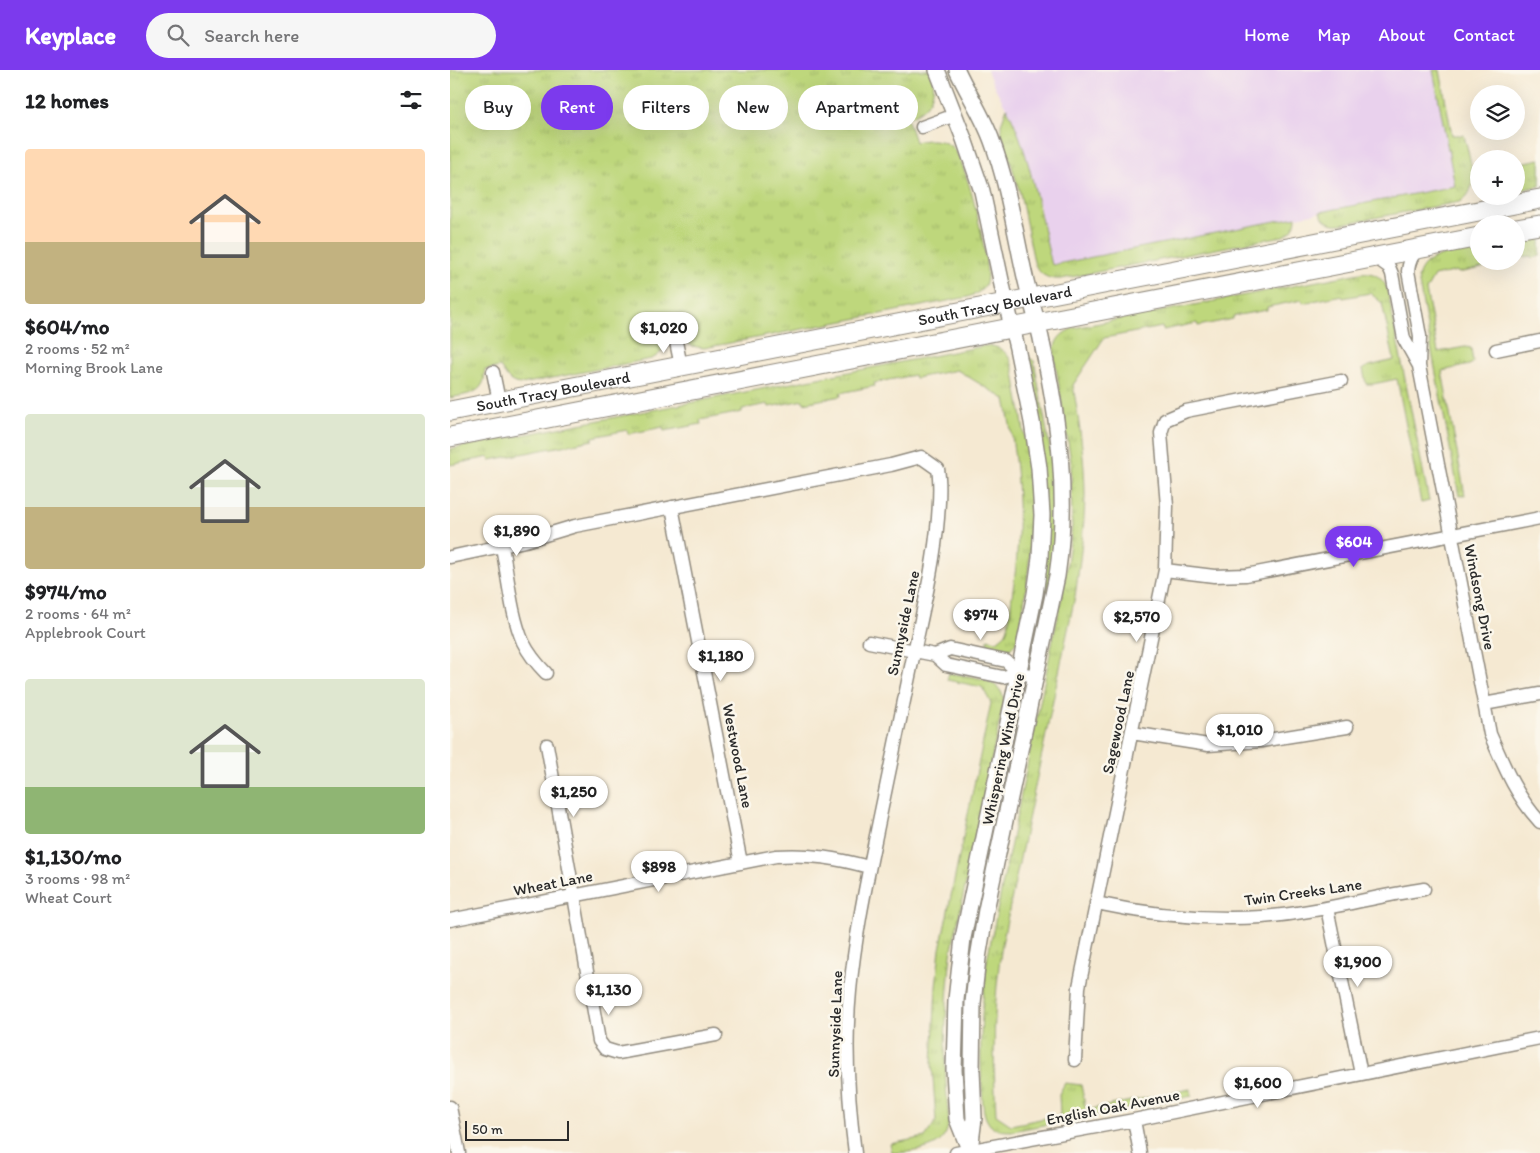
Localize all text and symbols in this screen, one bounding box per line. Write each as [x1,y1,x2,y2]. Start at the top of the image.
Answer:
search box [146,13,496,58]
text: Keyplace [25,21,116,50]
icon: search [164,21,192,49]
text: Search here [204,24,299,47]
text: Home [1244,24,1290,46]
text: Map [1318,24,1351,46]
text: About [1379,24,1425,46]
text: Contact [1453,24,1515,46]
chip: Buy [465,85,531,130]
chip: Rent [541,85,613,130]
chip: Filters [623,85,709,130]
chip: New [719,85,788,130]
chip: Apartment [798,85,918,130]
map controls [1470,85,1525,270]
button: layers [1470,85,1525,140]
icon: filters [397,86,425,114]
text: 12 homes [25,88,109,113]
button: + [1470,150,1525,205]
icon: home [180,181,270,271]
button: − [1470,215,1525,270]
street label: South Tracy Boulevard [916,281,1074,329]
pin: $1,020 [623,312,705,354]
text: $604/mo [25,314,109,339]
text: $1,020 [640,318,688,337]
text: 2 rooms · 52 m² [25,339,130,358]
text: Morning Brook Lane [25,358,163,377]
street label: South Tracy Boulevard [475,367,632,415]
icon: home [180,446,270,536]
pin: $1,890 [476,514,558,557]
text: $1,890 [494,521,540,540]
pin: $604 [1324,526,1384,568]
text: $604 [1336,532,1372,551]
street label: Windsong Drive [1460,542,1500,652]
street label: Sunnyside Lane [883,569,923,677]
text: $974/mo [25,579,107,604]
pin: $974 [951,598,1011,641]
pin: $2,570 [1096,600,1178,643]
text: 2 rooms · 64 m² [25,604,131,623]
text: $974 [964,605,998,624]
text: $2,570 [1114,607,1160,626]
text: Applebrook Court [25,623,146,642]
pin: $1,180 [680,640,762,682]
text: $1,180 [698,646,744,665]
street label: Sagewood Lane [1098,668,1138,776]
street label: Whispering Wind Drive [978,671,1028,827]
street label: Westwood Lane [719,702,757,810]
icon: home [180,711,270,801]
pin: $1,010 [1199,714,1281,756]
text: $1,010 [1217,720,1263,739]
pin: $1,250 [533,776,615,818]
text: $1,250 [551,782,597,801]
text: $1,130/mo [25,844,122,869]
pin: $898 [629,850,689,893]
text: $898 [642,857,676,876]
street label: Wheat Lane [512,866,594,900]
text: 3 rooms · 98 m² [25,869,130,888]
street label: Twin Creeks Lane [1243,874,1363,910]
text: Wheat Court [25,888,112,907]
pin: $1,900 [1317,946,1399,988]
text: $1,900 [1334,952,1382,971]
street label: Sunnyside Lane [824,970,846,1078]
pin: $1,130 [568,974,650,1016]
text: $1,130 [586,980,632,999]
pin: $1,600 [1217,1066,1299,1109]
text: $1,600 [1234,1073,1282,1092]
street label: English Oak Avenue [1045,1085,1181,1129]
scale bar [465,1118,569,1141]
text: 50 m [472,1121,503,1138]

